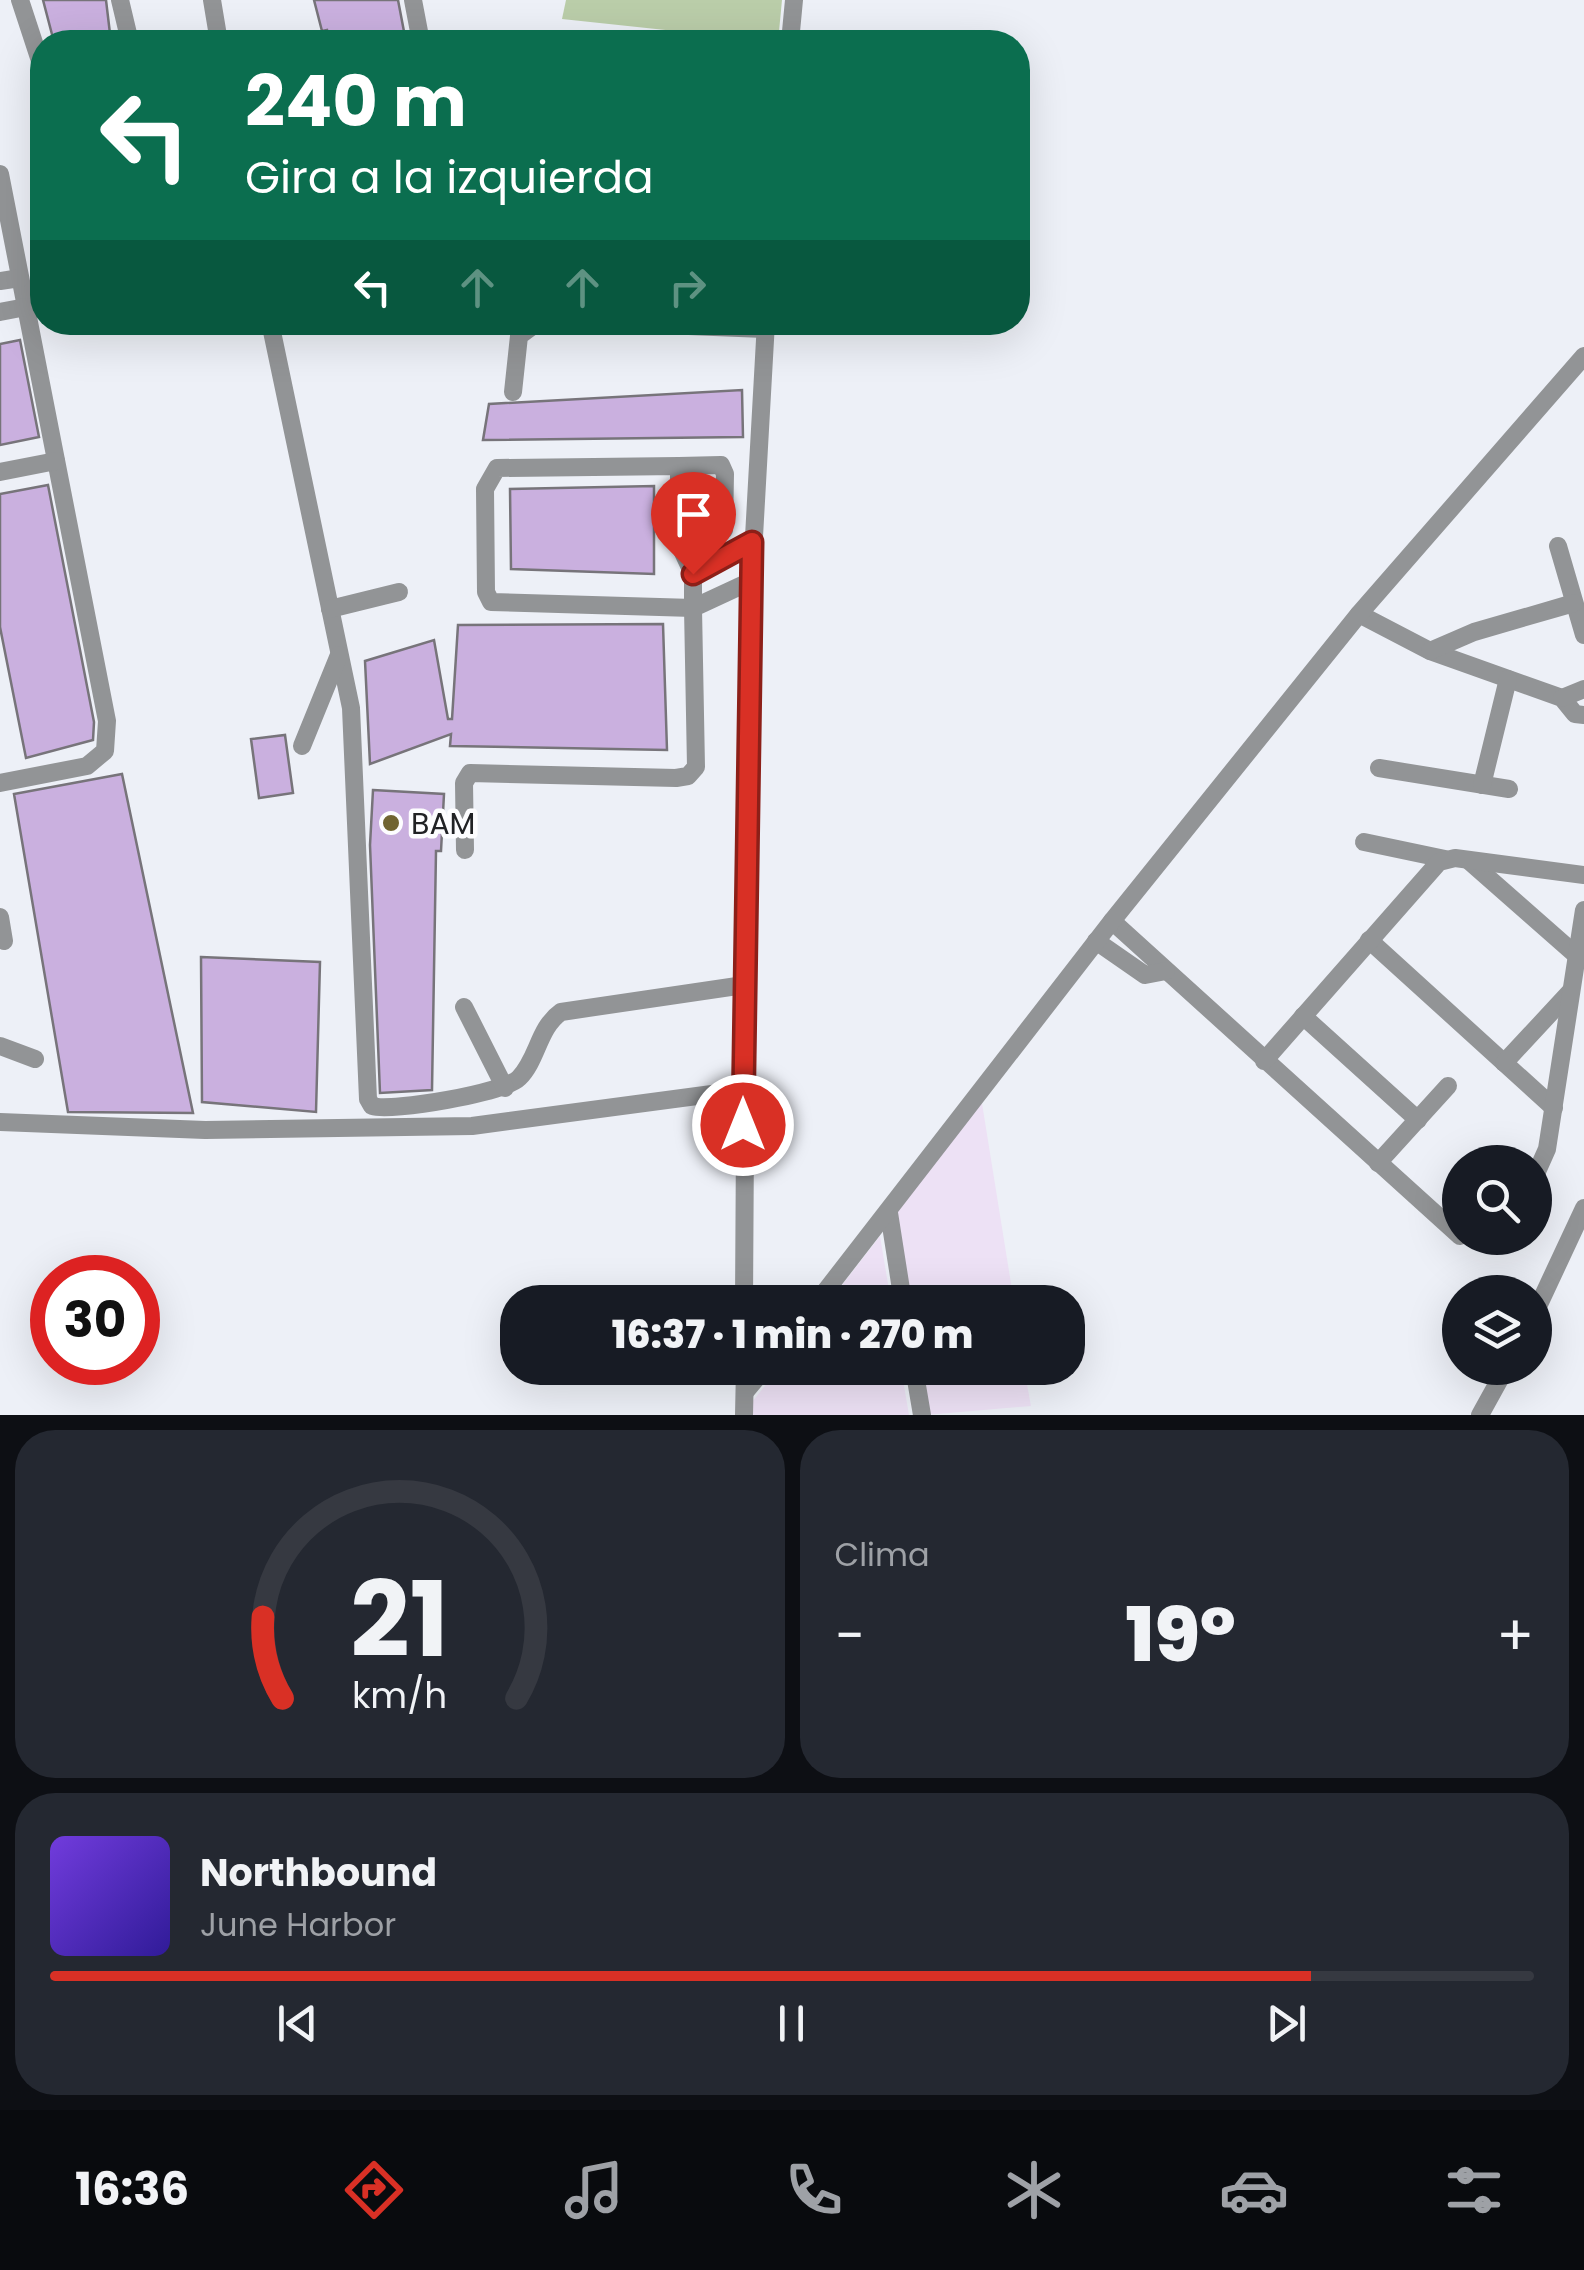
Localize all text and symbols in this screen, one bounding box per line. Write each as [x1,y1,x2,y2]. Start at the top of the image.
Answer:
text: 240 m [245,52,467,151]
icon: left [80,70,210,200]
text: Gira a la izquierda [245,146,654,209]
icon: left [345,260,400,315]
icon: ahead [450,260,505,315]
icon: ahead [555,260,610,315]
icon: right [660,260,715,315]
pin [651,472,736,575]
icon: arrive [666,487,721,542]
place label: BAM [411,802,475,845]
marker: BAM [380,812,402,834]
position arrow [691,1073,795,1177]
map controls [1442,1145,1552,1385]
button: search [1442,1145,1552,1255]
speed limit sign: 30 [30,1255,160,1385]
button: layers [1442,1275,1552,1385]
text: 16:37 · 1 min · 270 m [612,1308,973,1361]
text: Clima [835,1532,930,1577]
text: 21 [350,1547,449,1692]
text: 19° [1125,1582,1236,1687]
text: − [835,1597,865,1674]
text: + [1496,1597,1534,1674]
text: km/h [352,1670,447,1721]
text: Northbound [200,1846,437,1899]
text: June Harbor [200,1902,396,1947]
icon: previous [270,1996,325,2051]
icon: pause [764,1996,819,2051]
icon: next [1259,1996,1314,2051]
icon: directions [339,2155,409,2225]
icon: music [559,2155,629,2225]
icon: phone [779,2155,849,2225]
icon: climate [999,2155,1069,2225]
icon: car [1219,2155,1289,2225]
icon: filters [1439,2155,1509,2225]
text: 16:36 [75,2158,189,2221]

